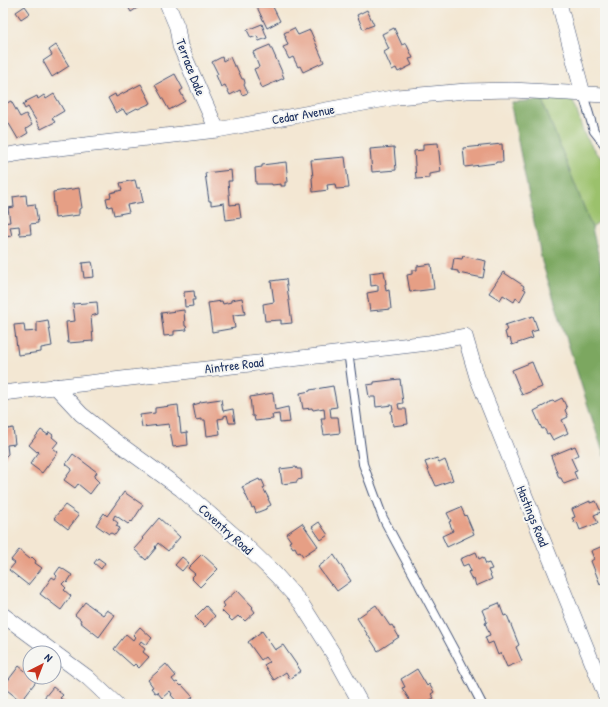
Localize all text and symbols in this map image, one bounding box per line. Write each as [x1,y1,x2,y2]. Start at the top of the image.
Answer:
street label: Terrace Dale [172,36,210,98]
street label: Cedar Avenue [270,100,336,128]
street label: Aintree Road [203,352,265,378]
street label: Hastings Road [513,483,553,549]
street label: Coventry Road [195,500,257,558]
north arrow [22,645,62,685]
text: N [42,650,56,665]

